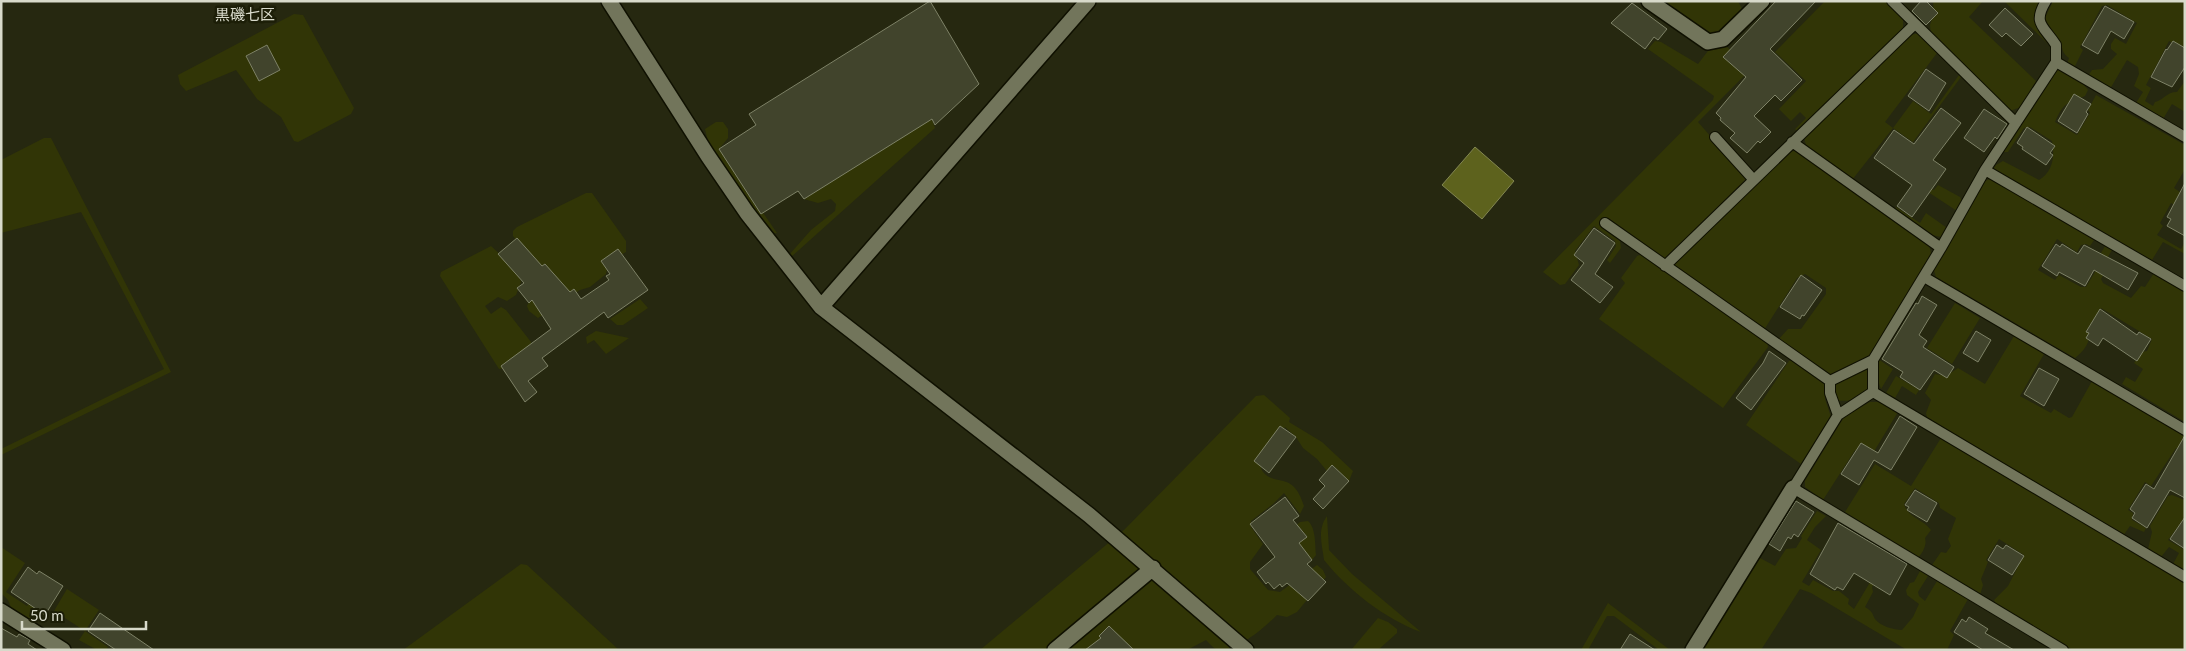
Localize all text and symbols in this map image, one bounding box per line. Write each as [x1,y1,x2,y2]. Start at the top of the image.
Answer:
district label: 黒磯七区 [215,5,275,23]
scale bar [22,598,146,630]
text: 50 m [30,606,64,624]

